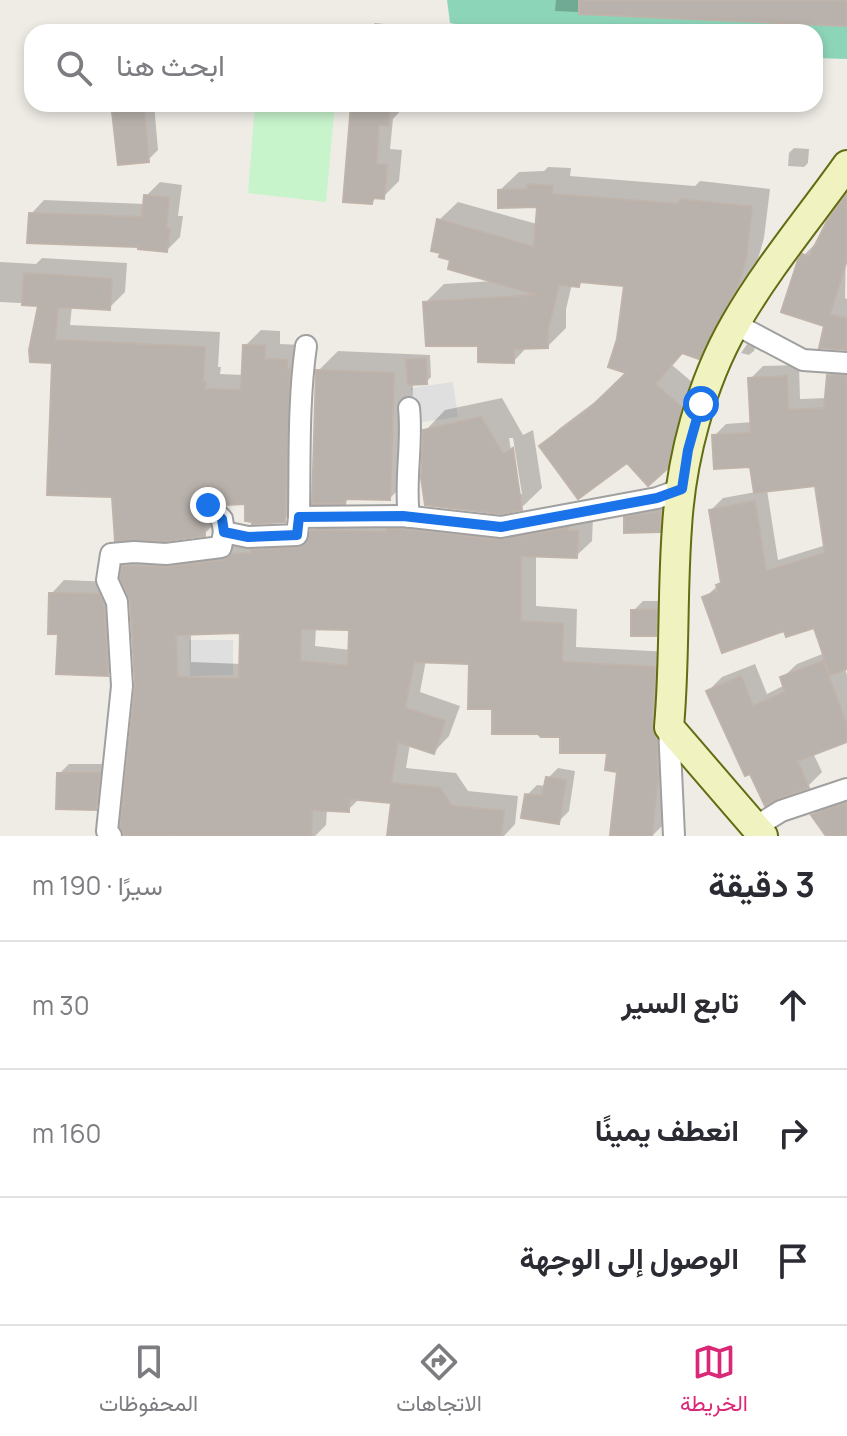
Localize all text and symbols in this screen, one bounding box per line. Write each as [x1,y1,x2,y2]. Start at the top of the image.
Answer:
search box [24,24,823,112]
text: ابحث هنا [116,44,225,85]
icon: search [52,46,96,90]
route start [683,386,719,422]
route end [190,487,226,523]
text: 3 دقيقة [708,861,815,907]
text: سيرًا · 190 m [32,867,163,903]
text: تابع السير [621,981,739,1022]
icon: ahead [771,983,815,1027]
text: 30 m [32,987,90,1023]
text: انعطف يمينًا [595,1109,739,1150]
icon: right [771,1111,815,1155]
text: 160 m [32,1115,101,1151]
text: الوصول إلى الوجهة [520,1237,739,1278]
icon: arrive [771,1239,815,1283]
tab: المحفوظات [99,1340,198,1423]
tab: الاتجاهات [396,1340,482,1423]
tab: الخريطة [680,1340,748,1423]

